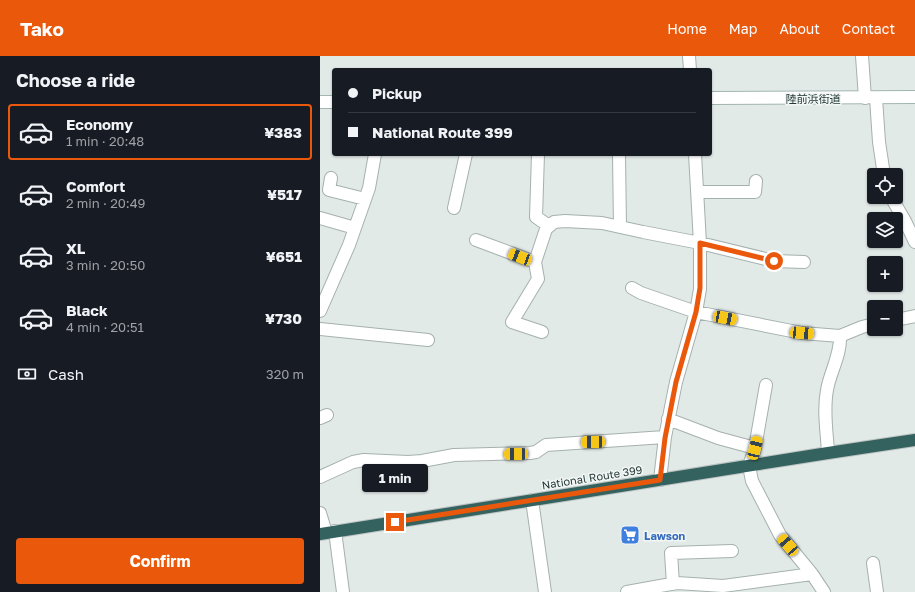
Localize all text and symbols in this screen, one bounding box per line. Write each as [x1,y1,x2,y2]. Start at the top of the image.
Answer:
text: Tako [20,17,64,40]
text: Home [667,20,707,37]
text: Map [729,20,757,37]
text: About [779,20,820,37]
text: Contact [842,20,895,37]
text: Choose a ride [16,69,135,91]
text: Pickup [372,84,422,102]
street label: 陸前浜街道 [786,92,841,105]
icon: car [18,114,54,150]
text: Economy [66,115,133,133]
text: ¥383 [264,123,302,141]
text: National Route 399 [372,123,513,141]
text: 1 min · 20:48 [66,133,144,149]
map controls [867,168,903,336]
button: locate [867,168,903,204]
icon: car [18,176,54,212]
text: Comfort [66,177,125,195]
text: ¥517 [267,185,302,203]
text: 2 min · 20:49 [66,195,145,211]
button: layers [867,212,903,248]
icon: car [18,238,54,274]
text: XL [66,239,85,257]
text: ¥651 [266,247,302,265]
car [507,247,533,267]
route start [765,252,783,270]
button: + [867,256,903,292]
text: 3 min · 20:50 [66,257,145,273]
icon: car [18,300,54,336]
button: − [867,300,903,336]
text: Black [66,301,108,319]
text: ¥730 [265,309,302,327]
car [712,310,738,326]
text: 4 min · 20:51 [66,319,144,335]
car [790,326,814,340]
icon: cash [16,363,38,385]
text: Cash [48,365,84,383]
text: 320 m [266,366,304,382]
car [746,435,764,461]
car [581,436,605,448]
car [504,448,528,460]
street label: National Route 399 [541,463,643,491]
callout: 1 min [362,464,428,492]
text: 1 min [379,470,411,486]
route end [386,513,404,531]
supermarket icon: Lawson [619,524,641,546]
place label: Lawson [644,529,685,542]
car [776,532,800,558]
button: Confirm [16,538,304,584]

